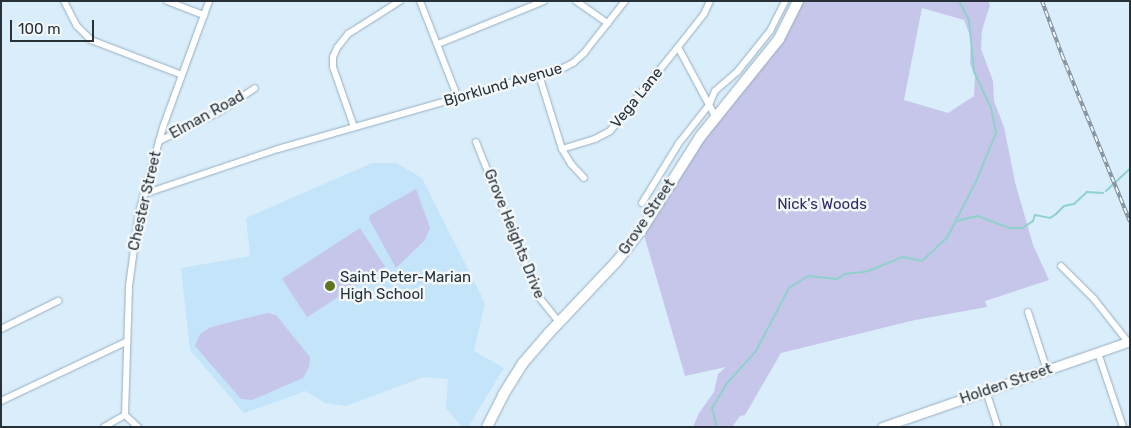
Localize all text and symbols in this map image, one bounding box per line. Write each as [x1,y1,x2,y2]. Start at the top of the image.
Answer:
scale bar [12,10,96,42]
text: 100 m [18,20,60,38]
street label: Bjorklund Avenue [442,59,564,111]
street label: Vega Lane [607,64,667,132]
street label: Elman Road [166,87,248,143]
street label: Chester Street [125,149,165,253]
street label: Grove Heights Drive [480,167,548,301]
street label: Grove Street [615,176,679,258]
park label: Nick's Woods [777,196,867,214]
place label: Saint Peter-Marian High School [340,268,471,303]
marker: Saint Peter-Marian High School [324,280,336,292]
street label: Holden Street [957,360,1055,408]

